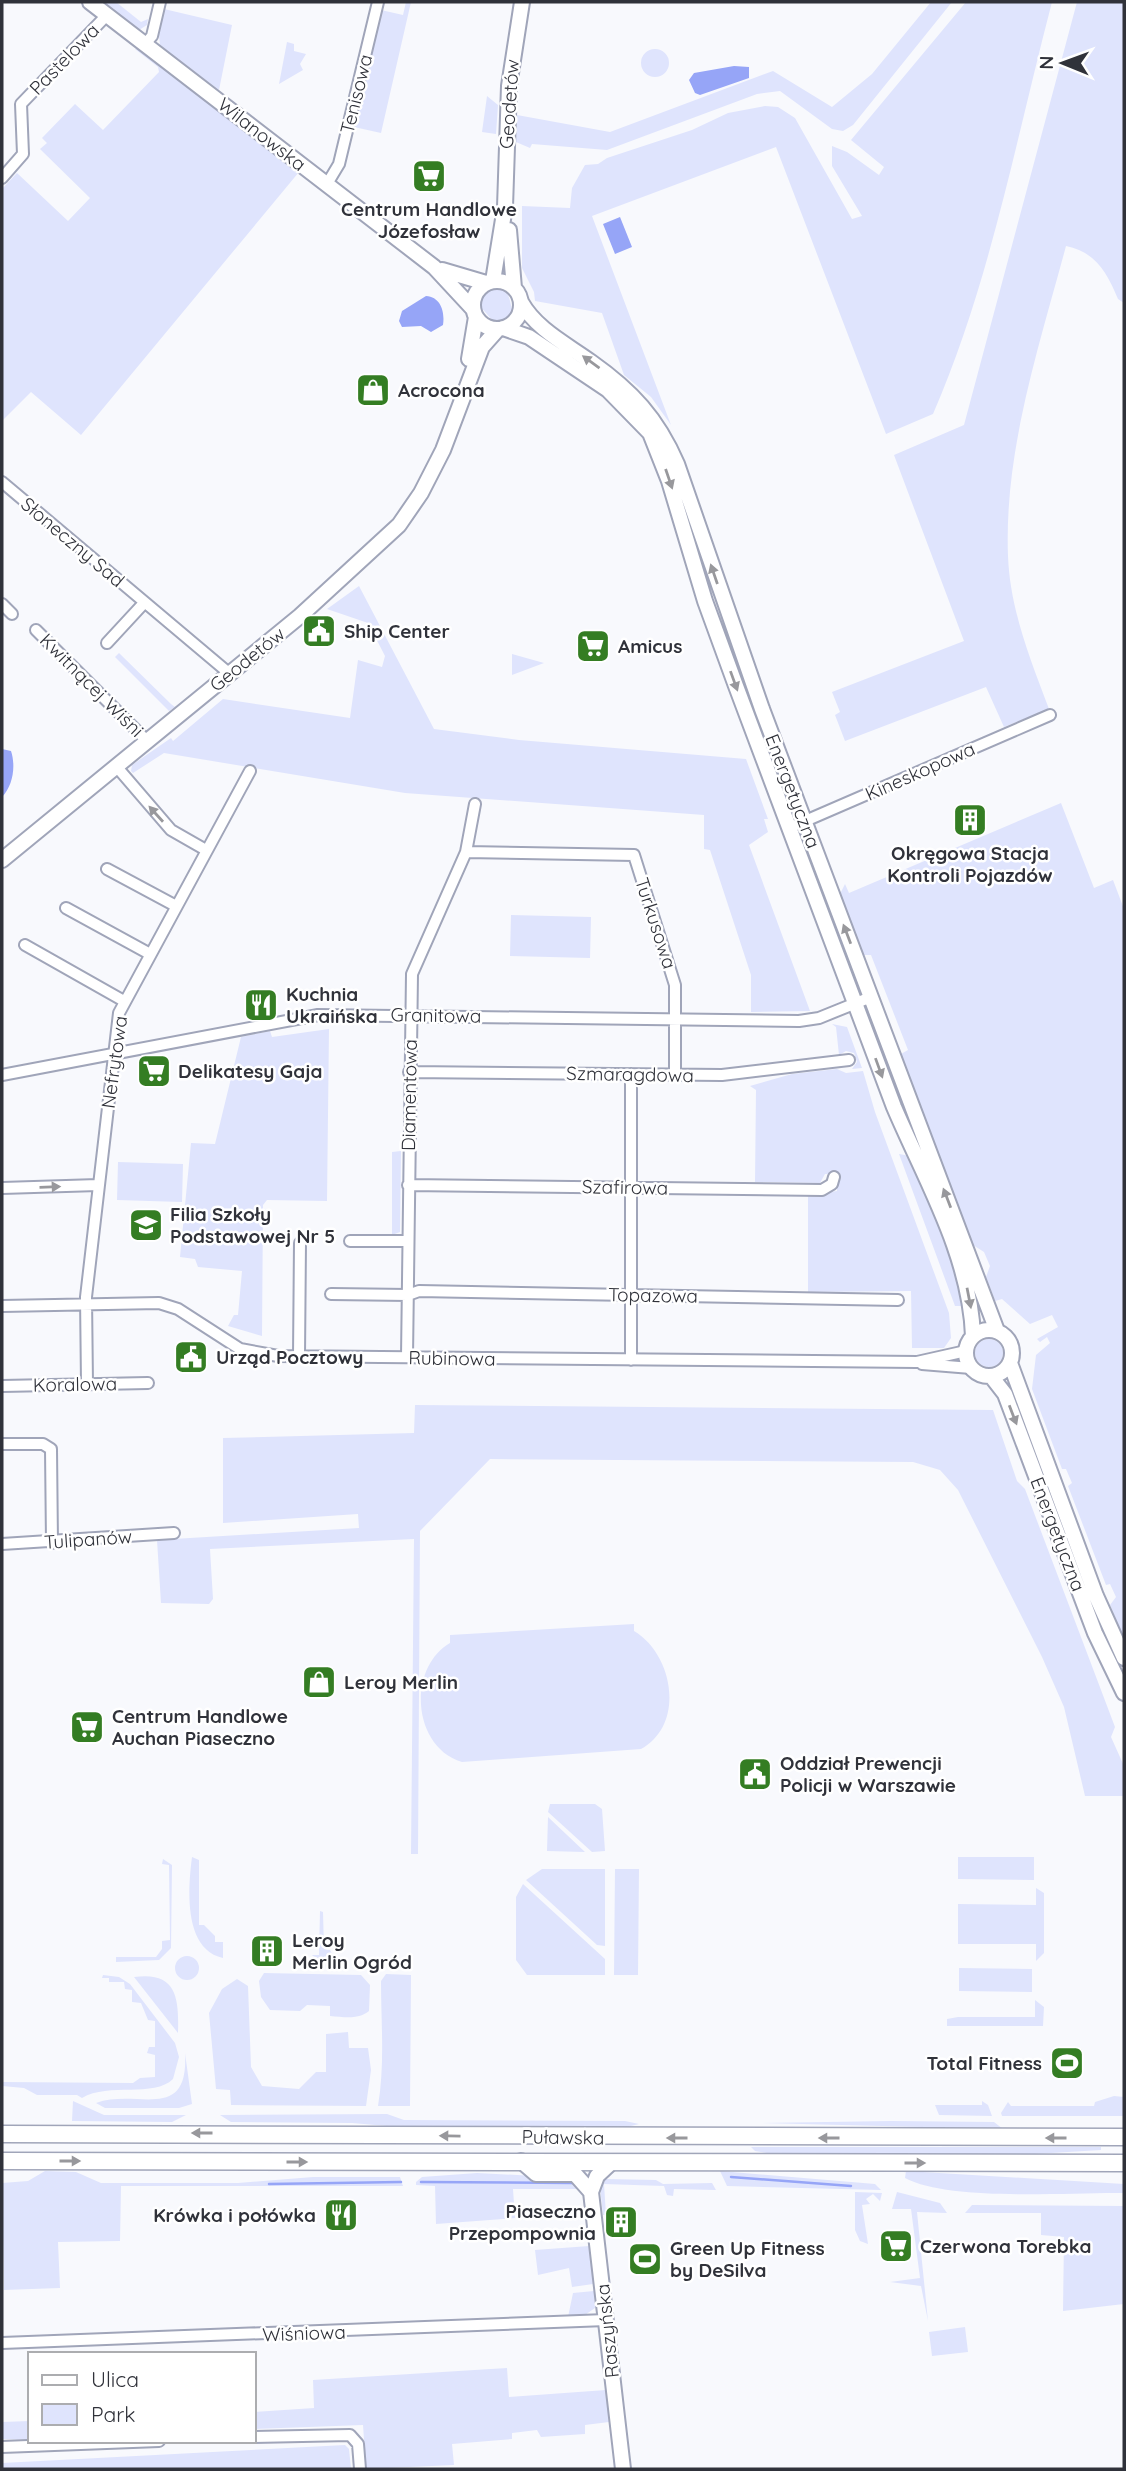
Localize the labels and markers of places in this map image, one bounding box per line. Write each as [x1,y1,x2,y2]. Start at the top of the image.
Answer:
supermarket icon: Centrum Handlowe Józefosław [410,157,448,195]
place label: Centrum Handlowe Józefosław [341,197,517,243]
shop icon: Acrocona [354,371,392,409]
place label: Acrocona [398,378,485,402]
public building icon: Ship Center [300,612,338,650]
place label: Ship Center [344,619,450,643]
supermarket icon: Amicus [574,627,612,665]
place label: Amicus [618,634,682,658]
building icon: Okręgowa Stacja Kontroli Pojazdów [951,801,989,839]
place label: Okręgowa Stacja Kontroli Pojazdów [887,841,1053,887]
place label: Kuchnia Ukraińska [286,982,378,1028]
restaurant icon: Kuchnia Ukraińska [242,986,280,1024]
supermarket icon: Delikatesy Gaja [135,1052,173,1090]
place label: Delikatesy Gaja [178,1059,322,1083]
place label: Filia Szkoły Podstawowej Nr 5 [170,1202,335,1248]
school or university icon: Filia Szkoły Podstawowej Nr 5 [127,1206,165,1244]
public building icon: Urząd Pocztowy [172,1338,210,1376]
place label: Urząd Pocztowy [216,1345,364,1369]
shop icon: Leroy Merlin [300,1663,338,1701]
place label: Leroy Merlin [344,1670,458,1694]
place label: Centrum Handlowe Auchan Piaseczno [112,1704,288,1750]
supermarket icon: Centrum Handlowe Auchan Piaseczno [68,1708,106,1746]
place label: Oddział Prewencji Policji w Warszawie [780,1751,956,1797]
public building icon: Oddział Prewencji Policji w Warszawie [736,1755,774,1793]
place label: Leroy Merlin Ogród [292,1928,412,1974]
building icon: Leroy Merlin Ogród [248,1932,286,1970]
sports icon: Total Fitness [1048,2044,1086,2082]
place label: Total Fitness [927,2051,1042,2075]
restaurant icon: Krówka i połówka [322,2196,360,2234]
place label: Piaseczno Przepompownia [449,2199,596,2245]
place label: Krówka i połówka [153,2203,316,2227]
building icon: Piaseczno Przepompownia [602,2203,640,2241]
supermarket icon: Czerwona Torebka [877,2227,915,2265]
place label: Czerwona Torebka [920,2234,1091,2258]
place label: Green Up Fitness by DeSilva [670,2236,825,2282]
sports icon: Green Up Fitness by DeSilva [626,2240,664,2278]

